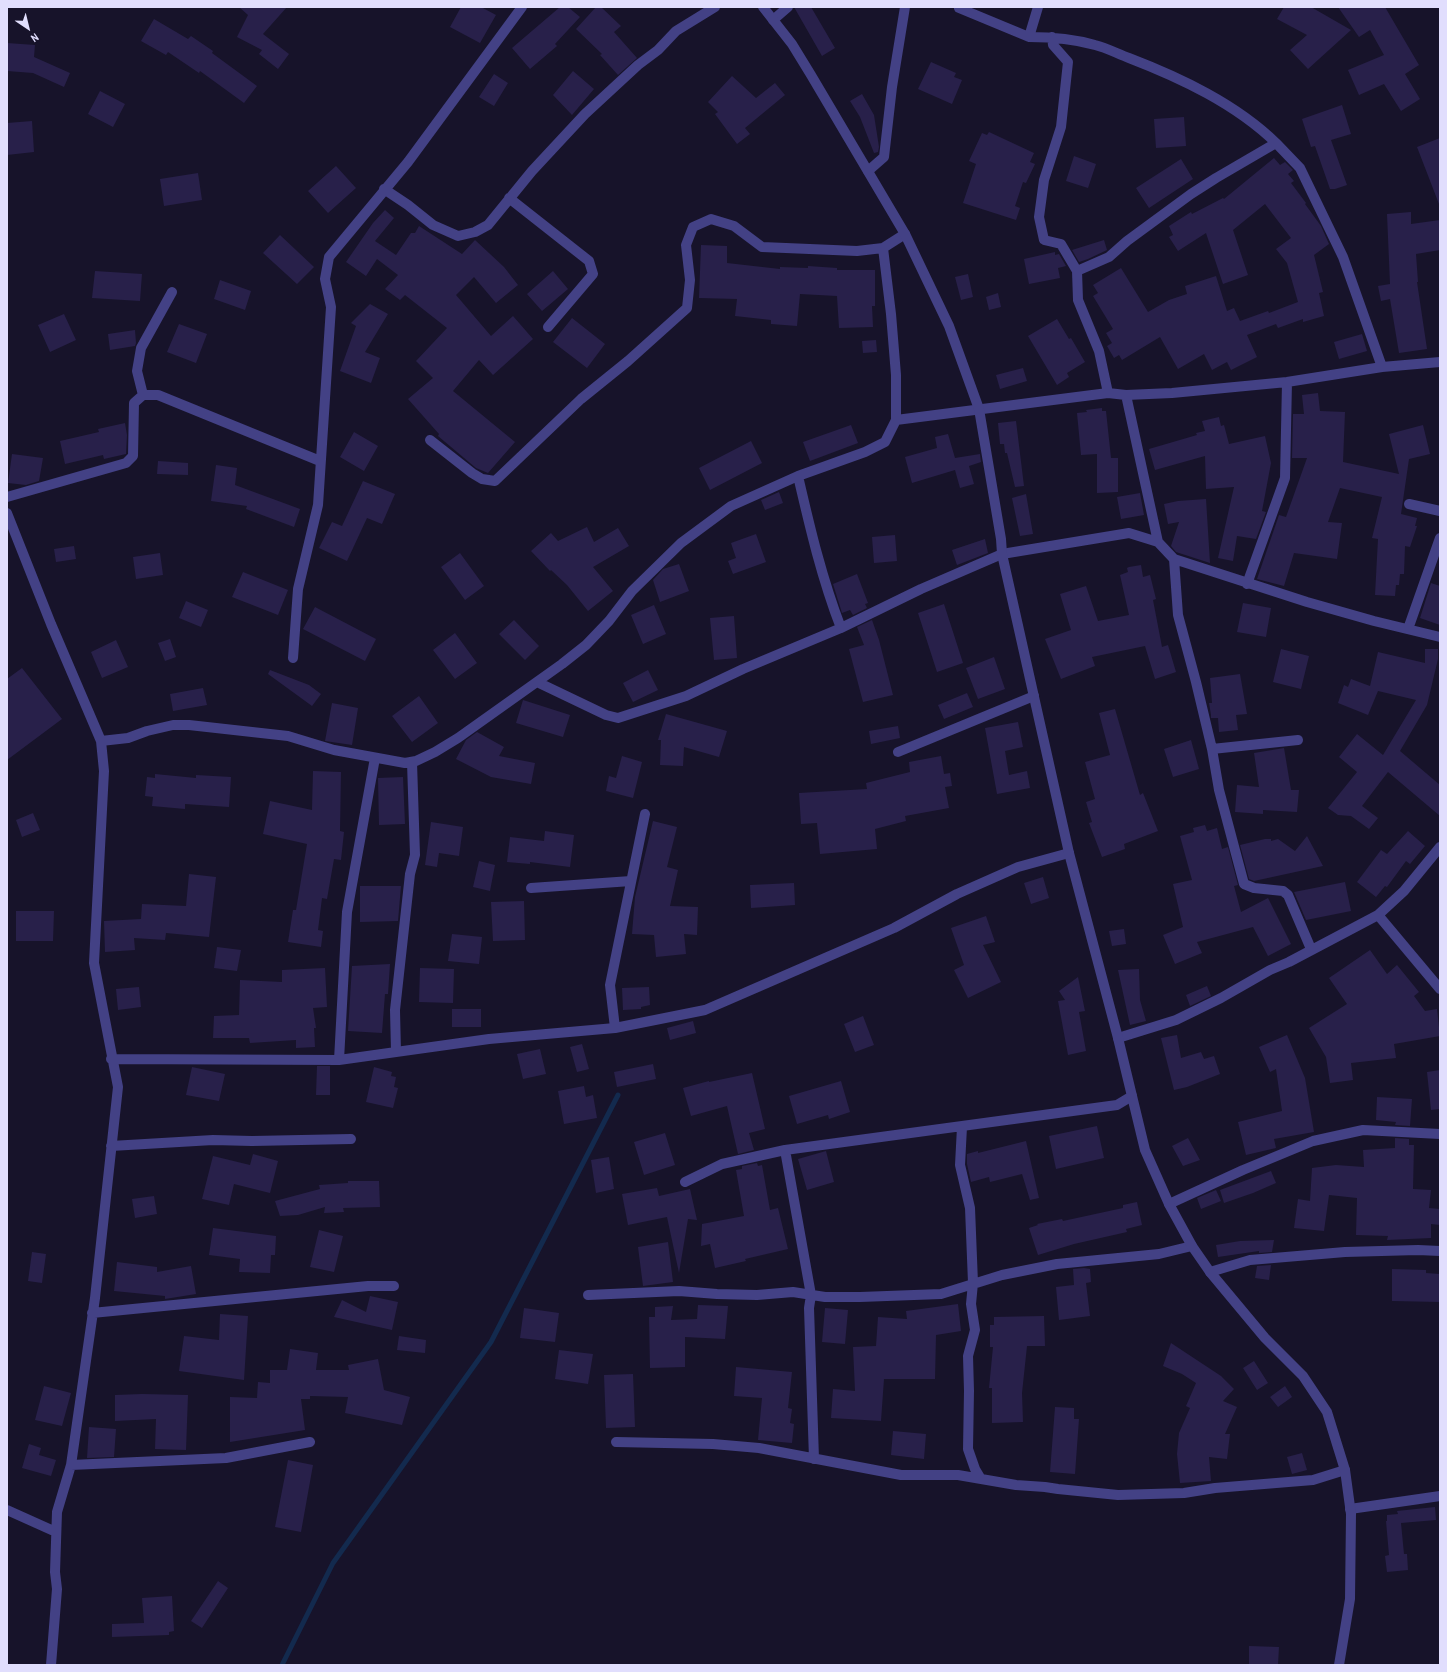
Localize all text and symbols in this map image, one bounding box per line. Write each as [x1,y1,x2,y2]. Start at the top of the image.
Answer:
north arrow [8,8,48,48]
text: N [28,30,42,45]

